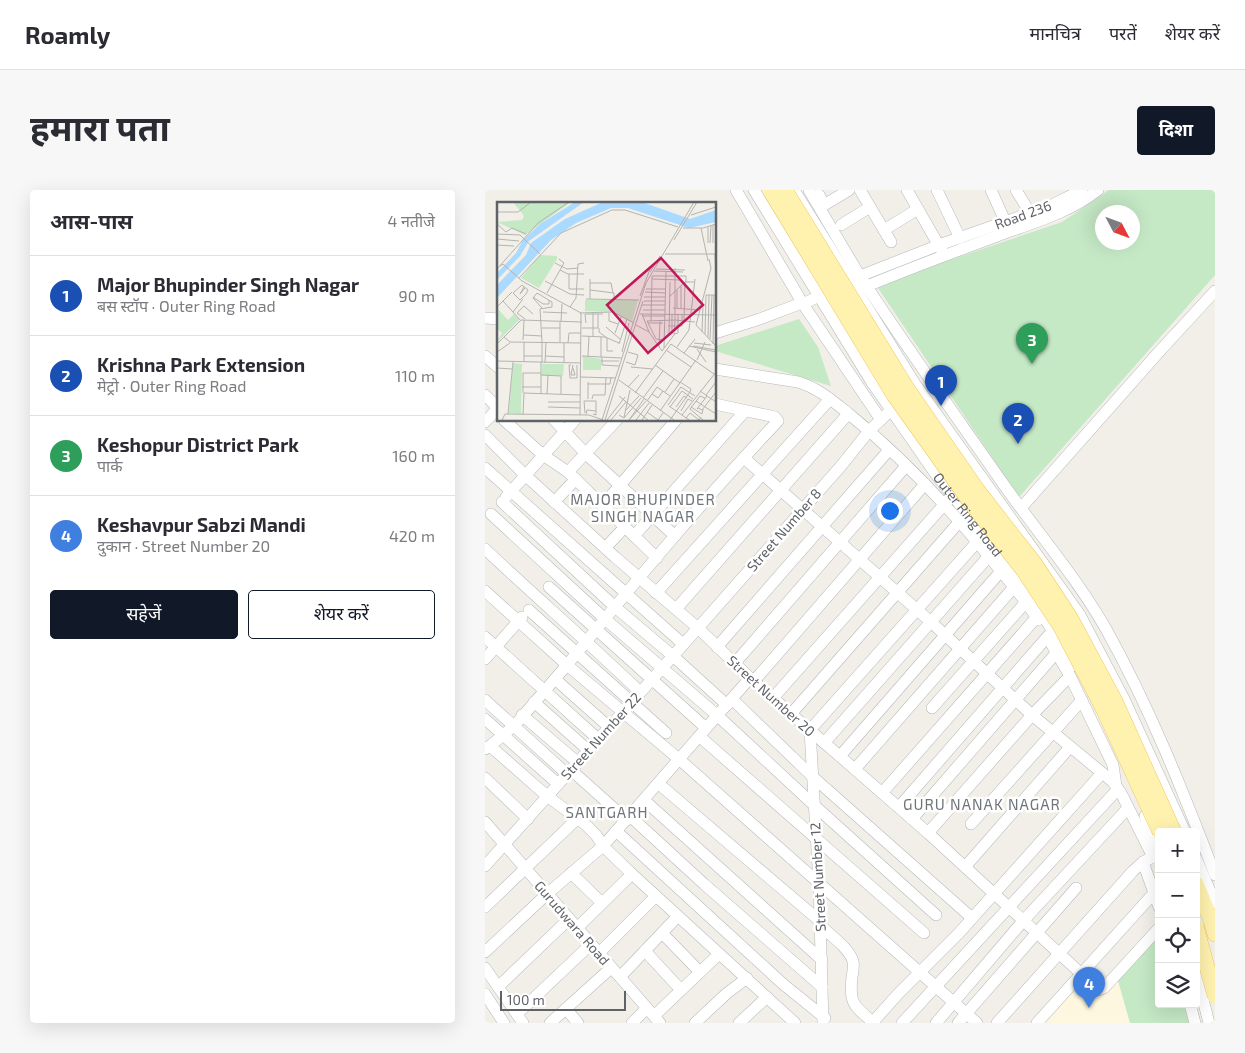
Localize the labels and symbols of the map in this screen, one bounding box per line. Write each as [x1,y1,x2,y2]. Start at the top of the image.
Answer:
street label: Road 236 [992,196,1053,233]
inset map [497,202,716,421]
north arrow [1095,205,1140,250]
pin: 3 [1016,323,1048,364]
pin: 1 [925,365,957,406]
pin: 2 [1002,403,1034,444]
street label: Outer Ring Road [930,469,1006,560]
street label: Street Number 8 [743,485,824,575]
district label: MAJOR BHUPINDER SINGH NAGAR [570,490,716,525]
your location [877,498,903,524]
street label: Street Number 20 [724,652,819,740]
street label: Street Number 22 [557,688,644,783]
district label: GURU NANAK NAGAR [903,795,1061,813]
district label: SANTGARH [566,803,648,821]
street label: Street Number 12 [806,822,829,932]
street label: Gurudwara Road [531,877,614,968]
pin: 4 [1073,967,1105,1008]
scale bar [500,988,626,1011]

